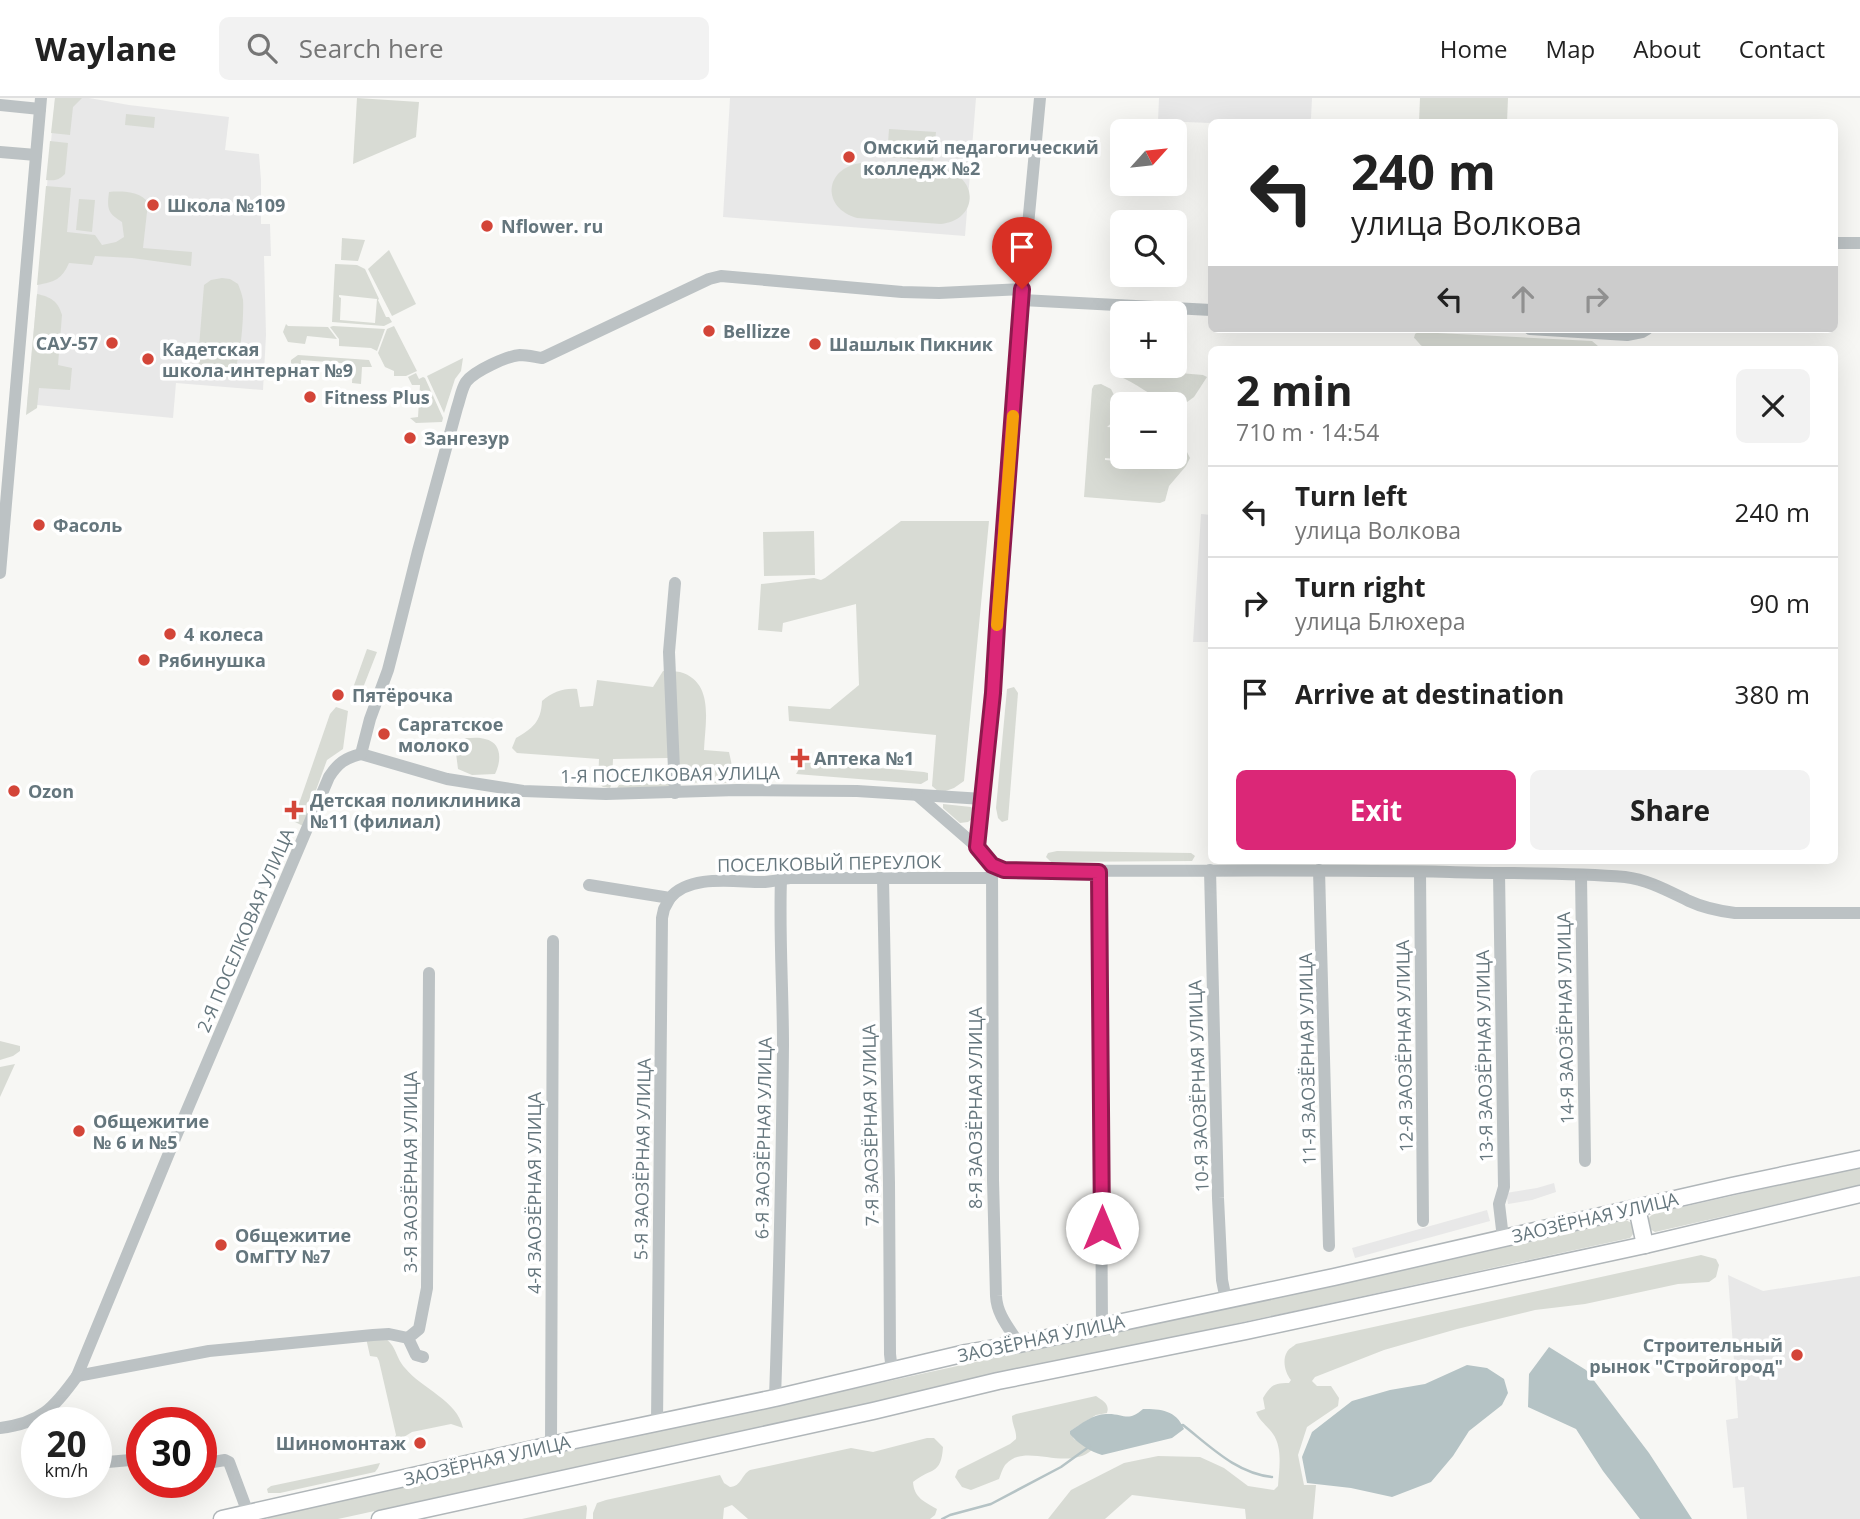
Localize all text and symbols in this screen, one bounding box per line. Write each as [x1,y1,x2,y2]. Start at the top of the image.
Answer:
search box [219,17,709,80]
text: Waylane [35,26,177,71]
icon: search [243,29,281,67]
text: Search here [299,30,444,66]
text: Home [1440,32,1508,65]
text: Map [1546,32,1595,65]
text: About [1633,32,1701,65]
text: Contact [1739,32,1825,65]
north arrow [1110,119,1186,196]
map controls [1110,119,1187,469]
place label: Омский педагогический колледж №2 [863,135,1099,180]
text: 240 m [1351,138,1496,204]
icon: left [1236,147,1327,238]
marker: Омский педагогический колледж №2 [841,149,857,165]
place label: Школа №109 [167,193,285,217]
marker: Школа №109 [145,197,161,213]
text: улица Волкова [1351,201,1582,244]
button: search [1110,210,1187,287]
place label: Nflower. ru [501,214,603,238]
pin [992,217,1052,289]
marker: Nflower. ru [479,218,495,234]
icon: arrive [1003,228,1041,266]
icon: left [1431,280,1469,318]
icon: ahead [1504,280,1542,318]
icon: right [1577,280,1615,318]
button: + [1110,301,1187,378]
place label: Bellizze [723,319,790,343]
marker: Bellizze [701,323,717,339]
place label: САУ-57 [36,331,98,355]
place label: Шашлык Пикник [829,332,994,356]
marker: САУ-57 [104,335,120,351]
marker: Шашлык Пикник [807,336,823,352]
place label: Кадетская школа-интернат №9 [162,337,353,382]
marker: Кадетская школа-интернат №9 [140,351,156,367]
text: 2 min [1236,361,1353,418]
button: close [1736,369,1810,443]
place label: Fitness Plus [324,385,430,409]
marker: Fitness Plus [302,389,318,405]
button: − [1110,392,1187,469]
text: 710 m · 14:54 [1236,416,1379,448]
place label: Зангезур [424,426,509,450]
marker: Зангезур [402,430,418,446]
text: Turn left [1295,478,1407,514]
icon: left [1236,493,1274,531]
text: 240 m [1735,494,1810,530]
place label: Фасоль [53,513,122,537]
text: улица Волкова [1295,514,1461,546]
marker: Фасоль [31,517,47,533]
text: Turn right [1295,569,1426,605]
icon: right [1236,584,1274,622]
text: 90 m [1749,585,1810,621]
text: улица Блюхера [1295,605,1466,637]
place label: 4 колеса [184,622,264,646]
marker: 4 колеса [162,626,178,642]
place label: Рябинушка [158,648,266,672]
marker: Рябинушка [136,652,152,668]
icon: arrive [1236,675,1274,713]
text: Arrive at destination [1295,676,1564,712]
text: 380 m [1735,676,1810,712]
place label: Пятёрочка [352,683,453,707]
marker: Пятёрочка [330,687,346,703]
place label: Саргатское молоко [398,712,503,757]
marker: Саргатское молоко [376,726,392,742]
place label: Аптека №1 [814,746,914,770]
marker: Аптека №1 [792,750,808,766]
street label: 1-Я ПОСЕЛКОВАЯ УЛИЦА [560,760,781,788]
button: Exit [1236,770,1516,850]
button: Share [1530,770,1810,850]
place label: Ozon [28,779,74,803]
marker: Ozon [6,783,22,799]
place label: Детская поликлиника №11 (филиал) [310,788,521,833]
marker: Детская поликлиника №11 (филиал) [284,800,304,820]
street label: 2-Я ПОСЕЛКОВАЯ УЛИЦА [191,824,299,1036]
street label: ПОСЕЛКОВЫЙ ПЕРЕУЛОК [717,849,941,877]
street label: 14-Я ЗАОЗЁРНАЯ УЛИЦА [1551,911,1579,1124]
street label: 12-Я ЗАОЗЁРНАЯ УЛИЦА [1390,939,1418,1152]
street label: 13-Я ЗАОЗЁРНАЯ УЛИЦА [1470,949,1498,1162]
street label: 11-Я ЗАОЗЁРНАЯ УЛИЦА [1293,952,1321,1165]
street label: 10-Я ЗАОЗЁРНАЯ УЛИЦА [1182,979,1214,1193]
street label: 8-Я ЗАОЗЁРНАЯ УЛИЦА [963,1006,987,1209]
street label: 7-Я ЗАОЗЁРНАЯ УЛИЦА [856,1023,884,1226]
street label: 6-Я ЗАОЗЁРНАЯ УЛИЦА [749,1036,777,1239]
street label: 5-Я ЗАОЗЁРНАЯ УЛИЦА [628,1057,656,1260]
street label: 3-Я ЗАОЗЁРНАЯ УЛИЦА [398,1070,422,1273]
street label: 4-Я ЗАОЗЁРНАЯ УЛИЦА [522,1091,546,1294]
place label: Общежитие № 6 и №5 [93,1109,209,1154]
marker: Общежитие № 6 и №5 [71,1123,87,1139]
street label: ЗАОЗЁРНАЯ УЛИЦА [1509,1186,1681,1248]
position arrow [1065,1191,1139,1265]
place label: Общежитие ОмГТУ №7 [235,1223,351,1268]
marker: Общежитие ОмГТУ №7 [213,1237,229,1253]
street label: ЗАОЗЁРНАЯ УЛИЦА [955,1308,1127,1367]
place label: Строительный рынок "Стройгород" [1589,1333,1783,1378]
marker: Строительный рынок "Стройгород" [1789,1347,1805,1363]
speed limit sign: 30 [126,1407,217,1498]
text: 20 [46,1420,87,1467]
street label: ЗАОЗЁРНАЯ УЛИЦА [401,1429,573,1491]
place label: Шиномонтаж [276,1431,406,1455]
marker: Шиномонтаж [412,1435,428,1451]
text: km/h [45,1458,88,1482]

